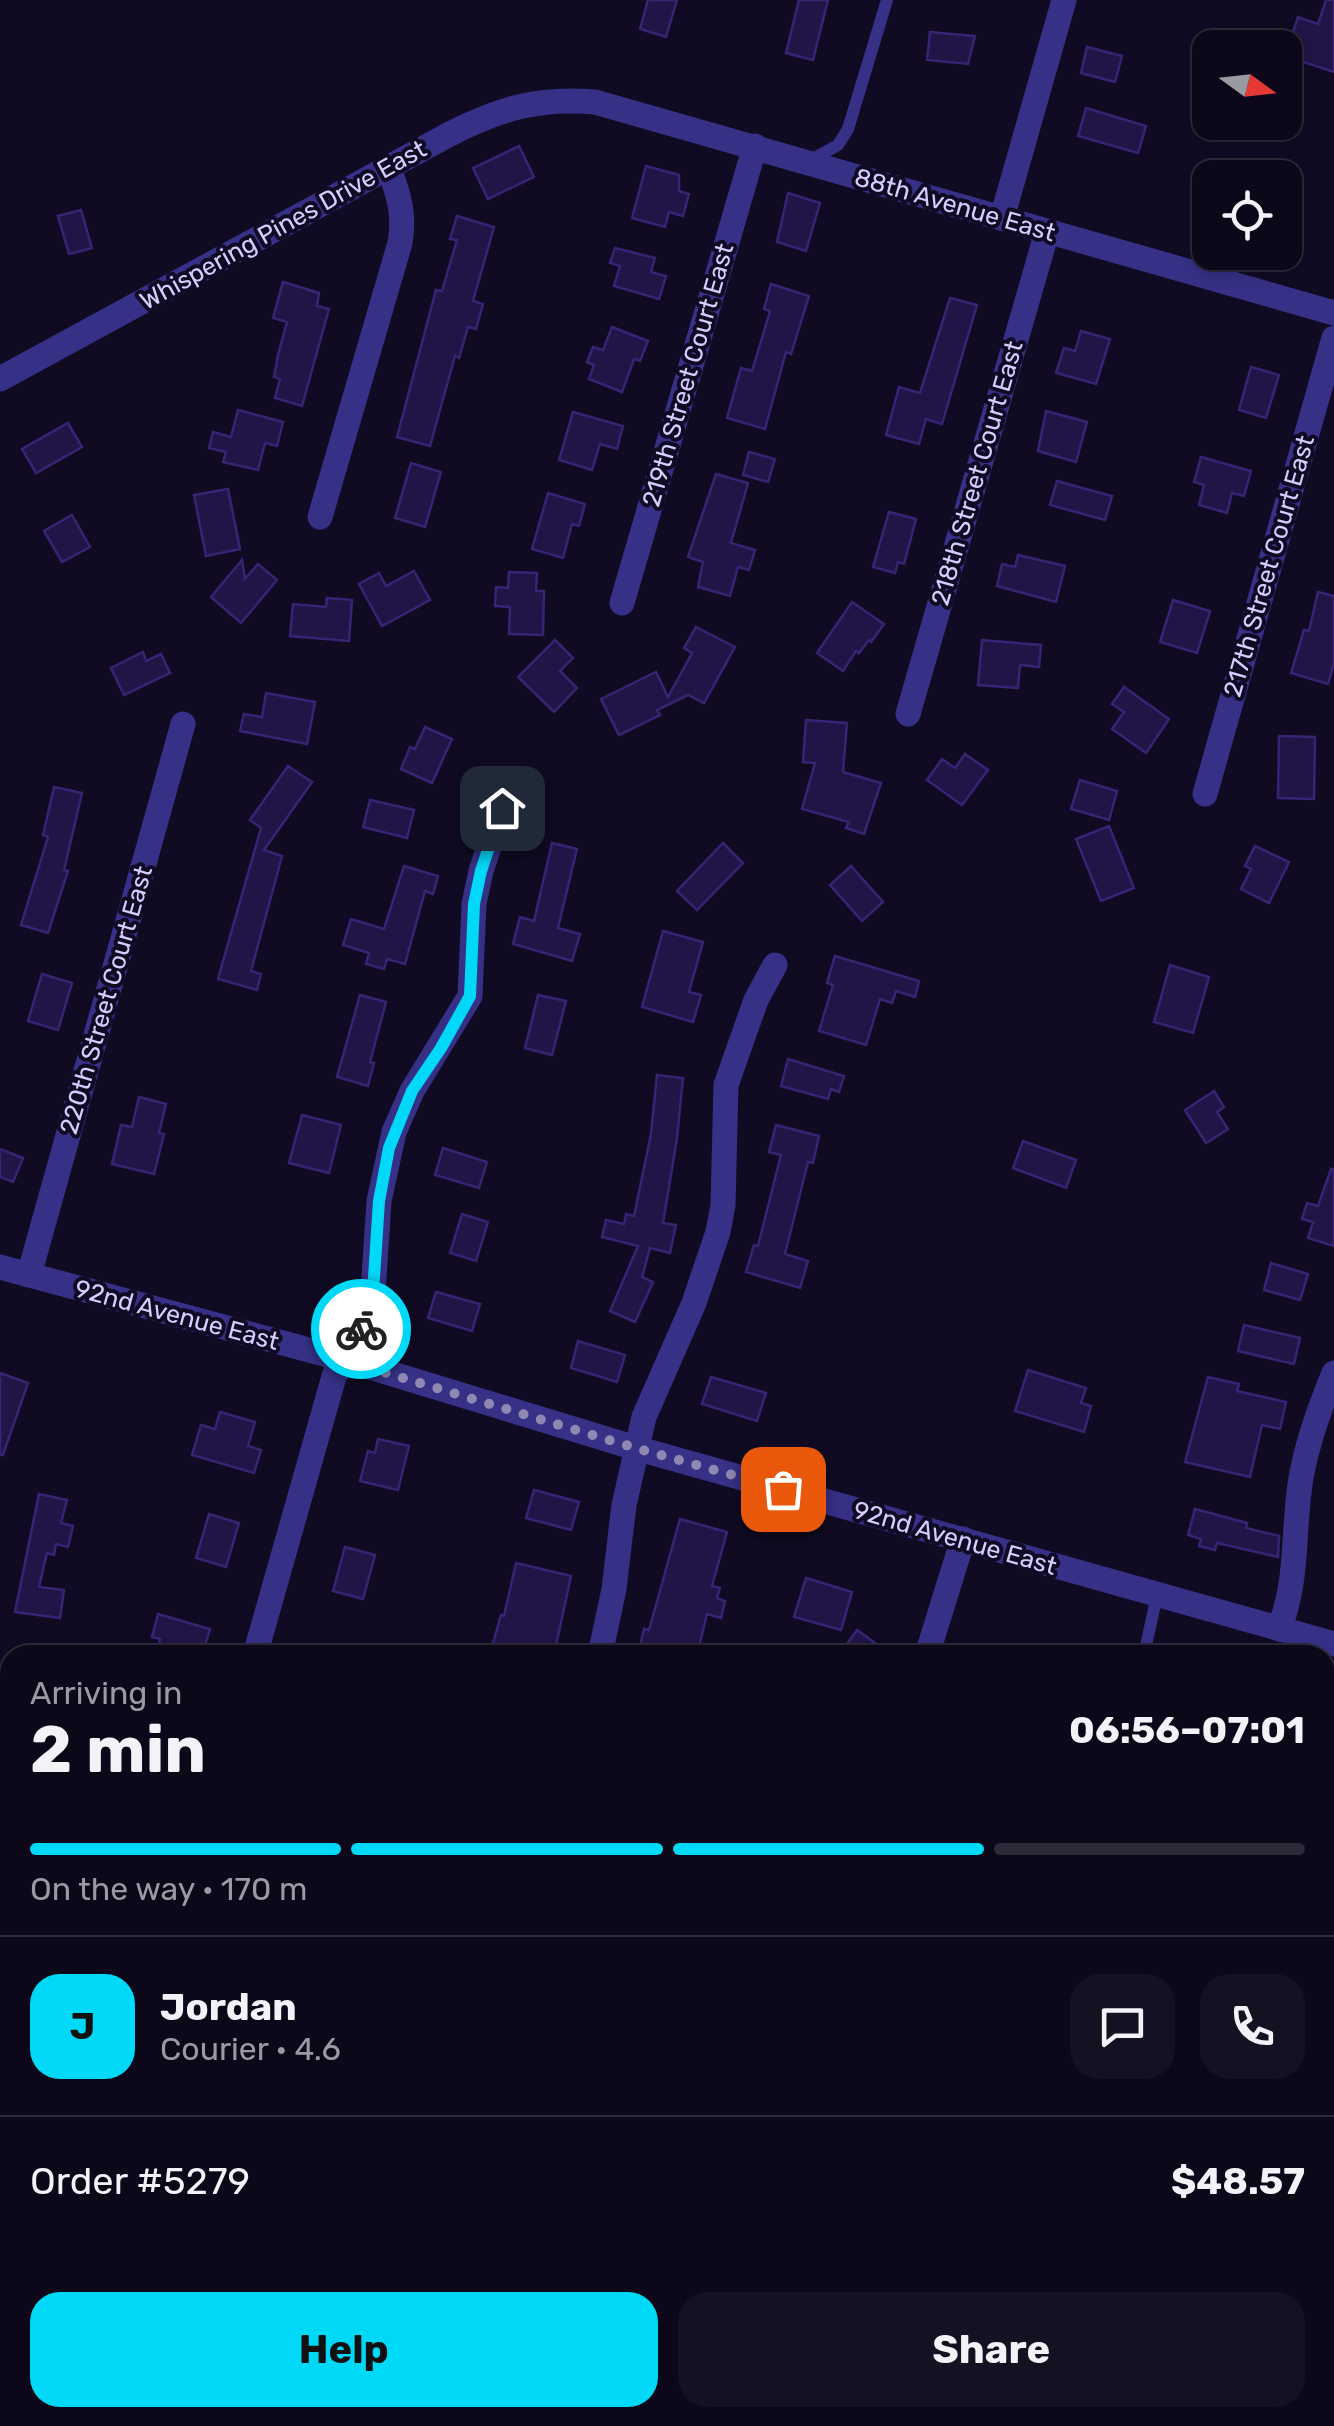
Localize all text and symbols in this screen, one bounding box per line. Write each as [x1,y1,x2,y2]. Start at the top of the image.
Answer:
north arrow [1192,30,1302,140]
map controls [1192,30,1302,270]
street label: Whispering Pines Drive East [135,134,431,316]
button: locate [1192,160,1302,270]
street label: 88th Avenue East [851,162,1059,248]
street label: 219th Street Court East [636,240,740,510]
street label: 218th Street Court East [925,337,1029,609]
street label: 217th Street Court East [1218,432,1320,700]
pin [460,766,545,851]
icon: home [475,781,530,836]
street label: 220th Street Court East [54,862,158,1137]
street label: 92nd Avenue East [72,1274,282,1356]
courier [311,1279,411,1379]
icon: bike [334,1302,389,1357]
pin [741,1447,826,1532]
icon: bag [756,1462,811,1517]
street label: 92nd Avenue East [850,1495,1060,1581]
text: Arriving in [30,1674,182,1712]
text: 06:56–07:01 [1069,1707,1305,1753]
text: 2 min [30,1711,206,1788]
text: On the way · 170 m [30,1870,308,1908]
button: chat [1070,1974,1175,2079]
button: phone [1200,1974,1305,2079]
text: Jordan [160,1984,297,2030]
text: J [70,2003,95,2049]
text: Courier · 4.6 [160,2030,341,2068]
text: Order #5279 [30,2158,250,2204]
text: $48.57 [1171,2158,1305,2204]
button: Help [30,2292,658,2407]
button: Share [678,2292,1305,2407]

